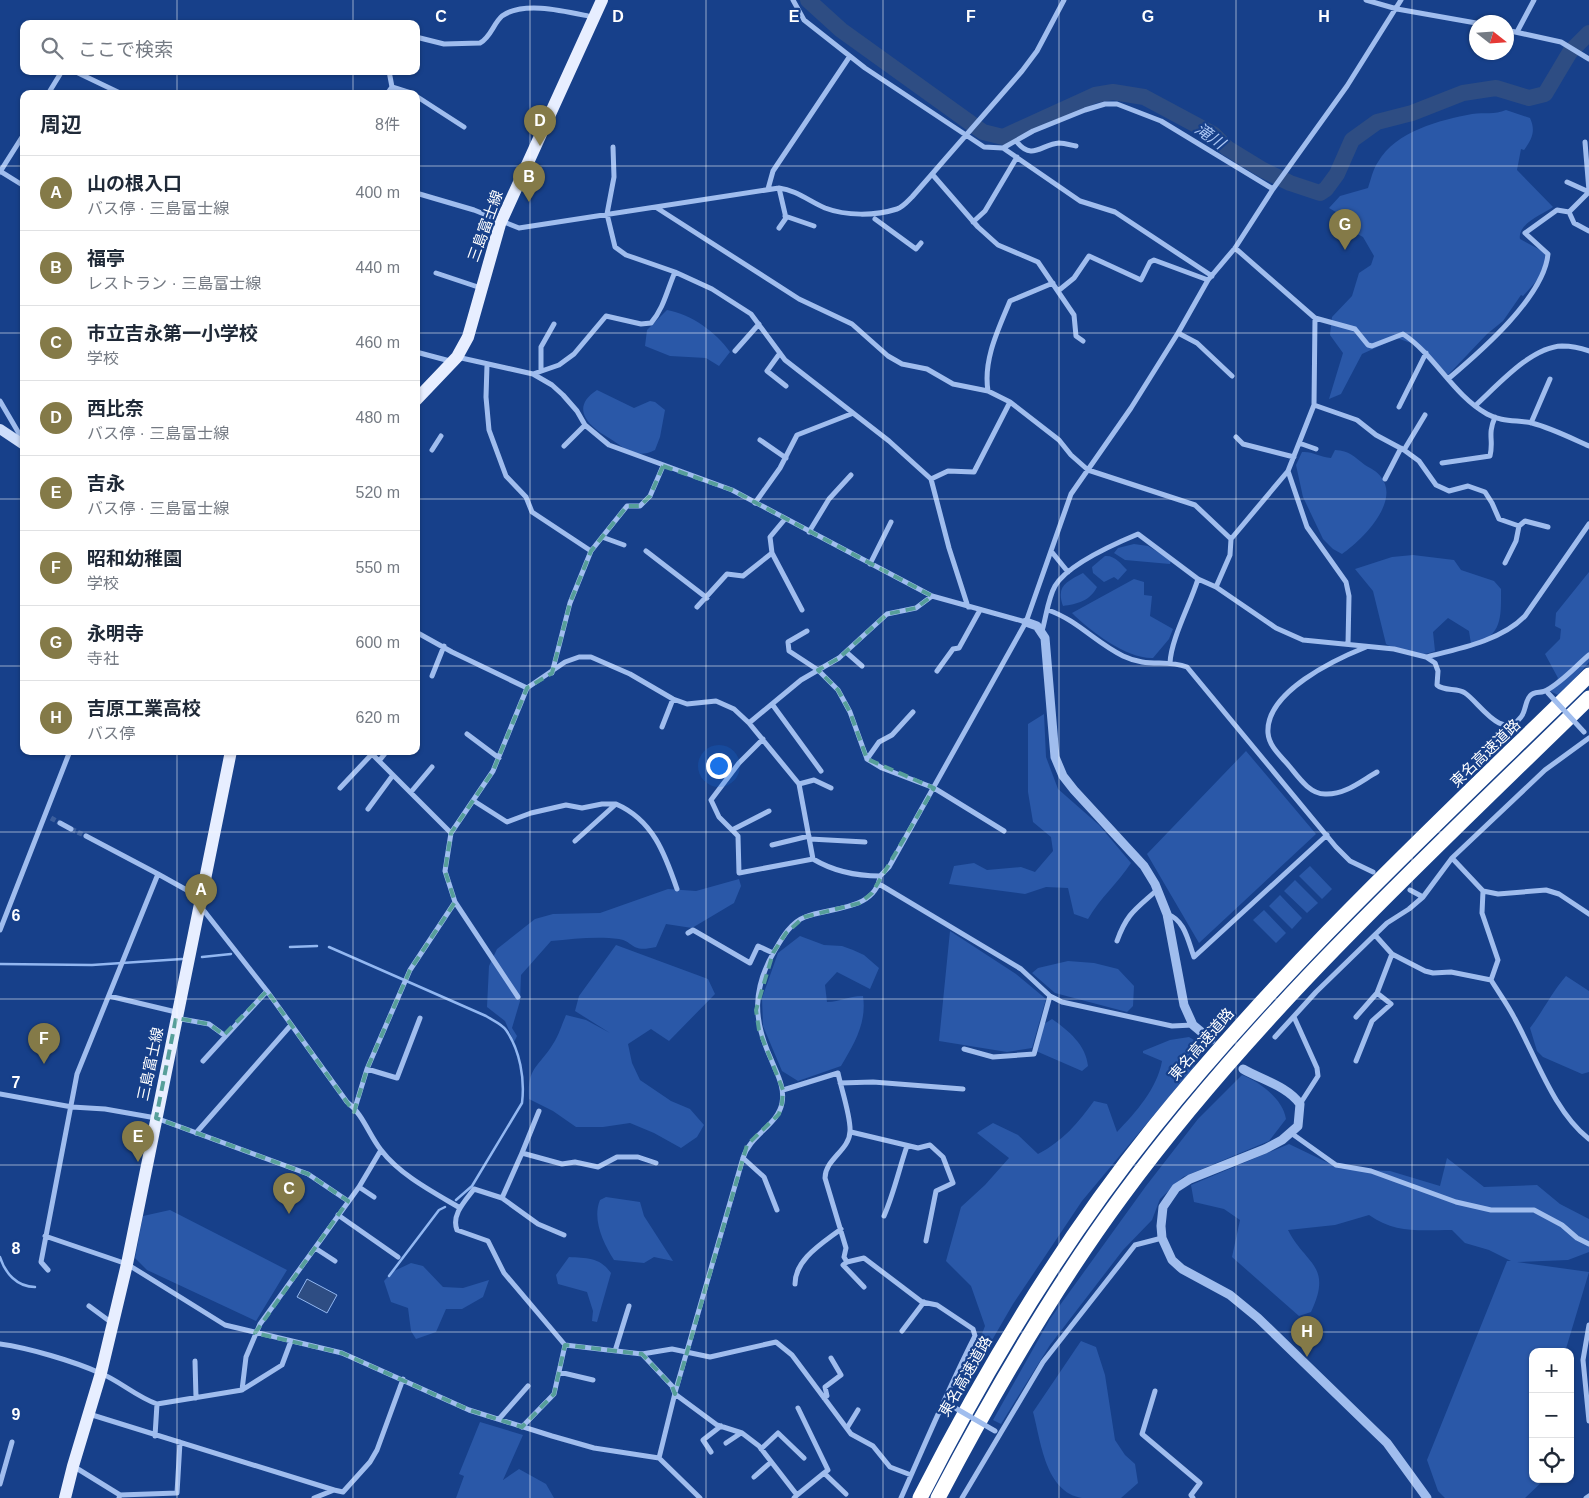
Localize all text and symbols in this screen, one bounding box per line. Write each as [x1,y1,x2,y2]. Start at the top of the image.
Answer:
text: C [435,8,447,25]
text: D [612,8,624,25]
text: E [789,8,800,25]
text: F [966,8,976,25]
text: G [1142,8,1154,25]
text: H [1318,8,1330,25]
north arrow [1469,15,1514,60]
search box [20,20,420,75]
icon: search [38,34,66,62]
text: ここで検索 [78,39,173,60]
pin: D [524,105,556,146]
text: 周辺 [40,113,82,136]
text: 8件 [375,116,400,133]
water label: 滝川 [1192,120,1230,153]
pin: B [513,161,545,202]
text: 山の根入口 [87,173,182,194]
text: A [50,184,62,201]
text: 400 m [356,184,400,201]
street label: 三島富士線 [464,188,506,264]
text: バス停 · 三島富士線 [87,200,229,217]
pin: G [1329,209,1361,250]
text: 福亭 [87,248,125,269]
text: B [50,259,62,276]
text: 440 m [356,259,400,276]
text: レストラン · 三島富士線 [87,275,261,292]
text: 市立吉永第一小学校 [87,323,258,344]
text: C [50,334,62,351]
text: 460 m [356,334,400,351]
text: 学校 [87,350,119,367]
text: 西比奈 [87,398,144,419]
text: D [50,409,62,426]
text: 480 m [356,409,400,426]
text: バス停 · 三島富士線 [87,425,229,442]
text: 吉永 [87,473,125,494]
text: E [51,484,61,501]
text: 520 m [356,484,400,501]
text: バス停 · 三島富士線 [87,500,229,517]
text: 昭和幼稚園 [87,548,182,569]
text: F [51,559,61,576]
text: 550 m [356,559,400,576]
text: 学校 [87,575,119,592]
text: 永明寺 [87,623,144,644]
text: G [50,634,62,651]
text: 600 m [356,634,400,651]
text: 寺社 [87,650,119,667]
text: 吉原工業高校 [87,698,201,719]
text: H [50,709,62,726]
text: 620 m [356,709,400,726]
street label: 東名高速道路 [1447,716,1523,790]
text: バス停 [87,725,135,742]
your location [706,753,732,779]
pin: A [185,874,217,915]
text: 6 [12,907,21,924]
street label: 東名高速道路 [1165,1004,1237,1084]
pin: F [28,1023,60,1064]
street label: 三島富士線 [134,1026,166,1102]
text: 7 [12,1074,21,1091]
pin: E [122,1121,154,1162]
pin: C [273,1173,305,1214]
text: 8 [12,1240,21,1257]
pin: H [1291,1316,1323,1357]
street label: 東名高速道路 [935,1333,995,1419]
map controls [1529,1348,1574,1483]
button: + [1529,1348,1574,1393]
button: − [1529,1393,1574,1438]
text: 9 [12,1406,21,1423]
button: locate [1529,1438,1574,1483]

